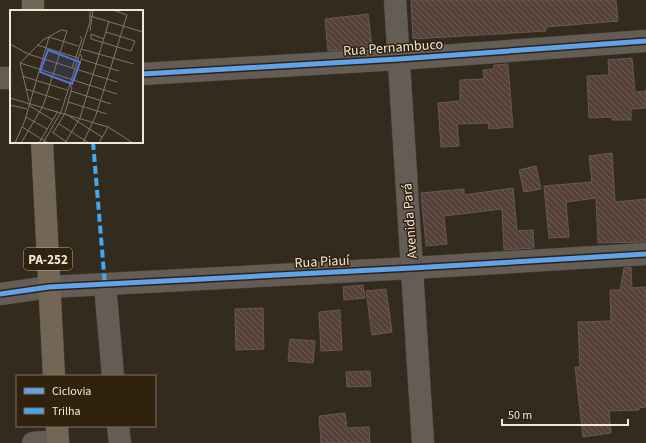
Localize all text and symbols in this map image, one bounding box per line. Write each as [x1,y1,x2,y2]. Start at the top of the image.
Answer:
inset map [10,10,143,143]
street label: Rua Pernambuco [342,35,444,61]
street label: Avenida Pará [397,183,423,259]
road number: PA-252 [24,248,72,270]
street label: Rua Piauí [294,251,351,273]
legend [16,375,156,427]
text: Ciclovia [52,383,91,400]
scale bar [502,401,628,427]
text: Trilha [52,403,81,420]
text: 50 m [508,407,532,424]

